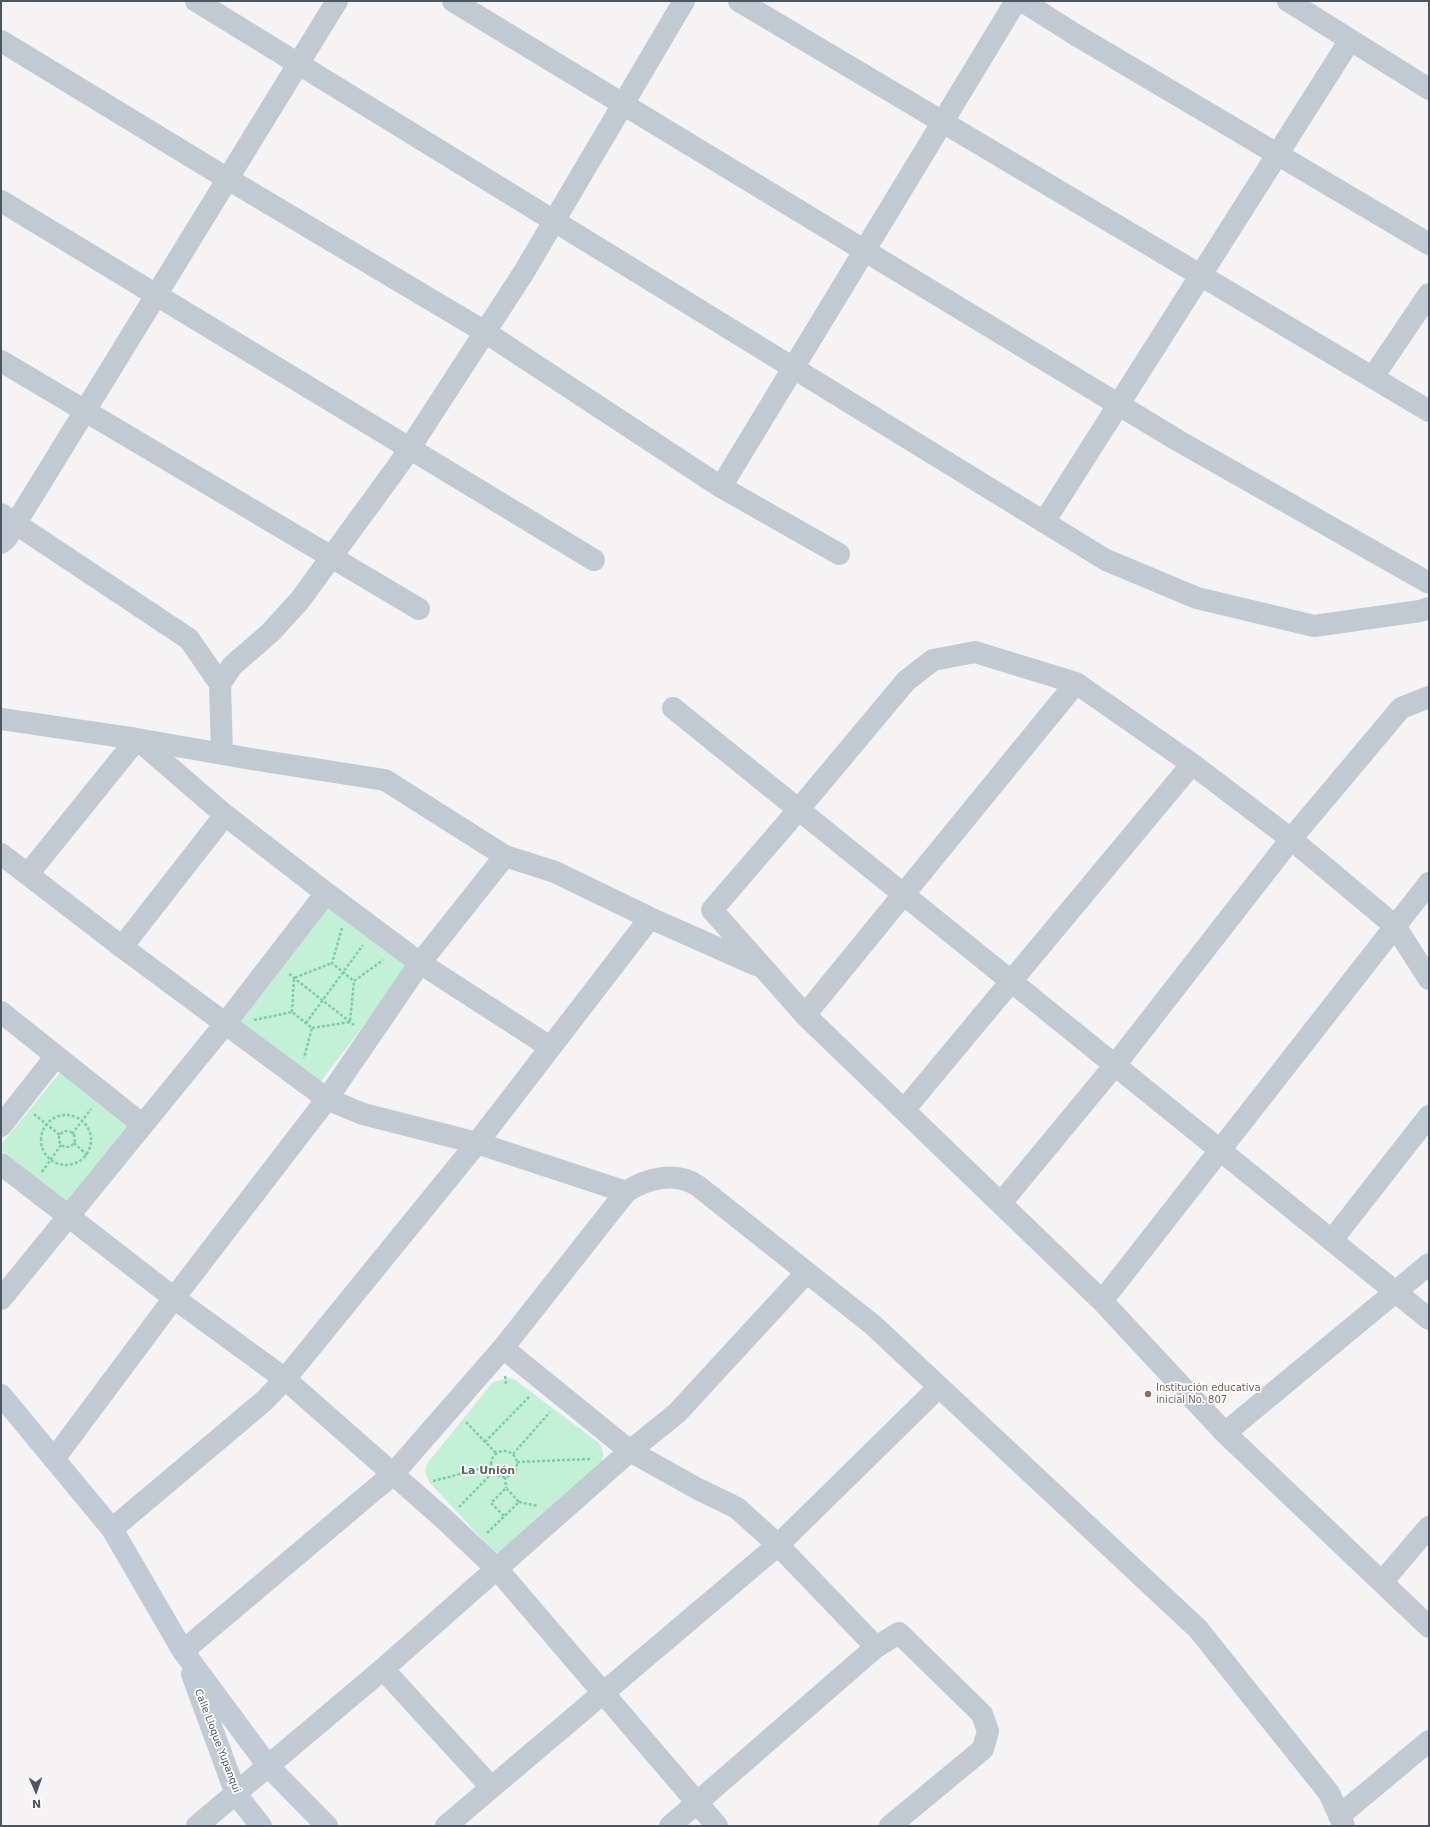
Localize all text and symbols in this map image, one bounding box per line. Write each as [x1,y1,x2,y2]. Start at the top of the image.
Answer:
place label: Institución educativa inicial No. 807 [1156,1382,1261,1406]
marker: Institución educativa inicial No. 807 [1143,1389,1153,1399]
district label: La Unión [461,1464,515,1478]
street label: Calle Lloque Yupanqui [192,1687,242,1795]
north arrow [16,1771,56,1811]
text: N [32,1797,41,1810]

